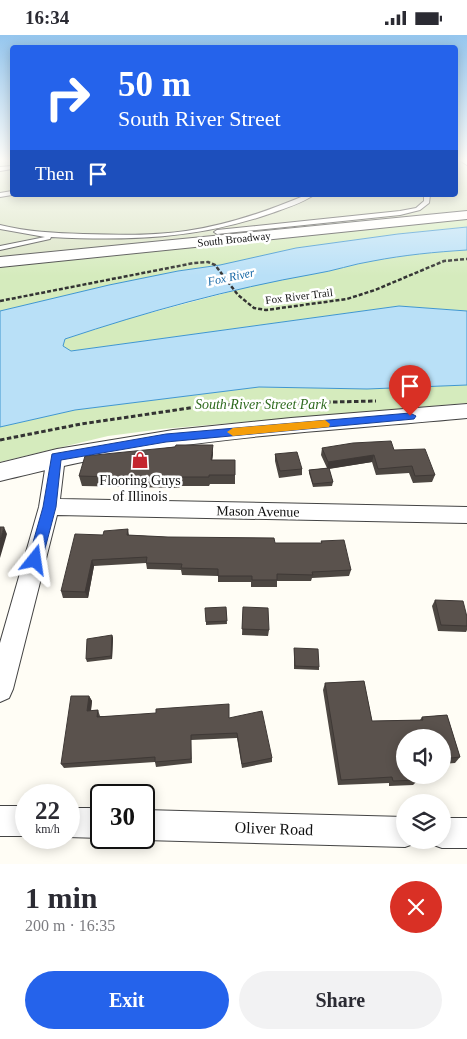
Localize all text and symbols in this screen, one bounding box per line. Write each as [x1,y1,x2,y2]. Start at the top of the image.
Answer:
text: 16:34 [25,7,69,28]
icon: right [35,65,100,130]
text: 50 m [118,65,191,104]
text: South River Street [118,106,281,131]
icon: arrive [84,160,112,188]
text: Then [35,163,74,184]
street label: South Broadway [197,229,272,249]
water label: Fox River [205,265,256,289]
street label: Fox River Trail [265,286,333,306]
pin [389,365,431,416]
icon: arrive [396,372,424,400]
park label: South River Street Park [195,397,328,412]
shop icon: Flooring Guys of Illinois [130,450,150,470]
place label: Flooring Guys of Illinois [99,473,181,504]
street label: Mason Avenue [216,503,300,520]
position arrow [8,533,60,585]
map controls [396,729,451,849]
button: sound [396,729,451,784]
speed limit sign: 30 [90,784,155,849]
button: layers [396,794,451,849]
text: 22 [35,797,60,824]
street label: Oliver Road [234,819,314,838]
text: km/h [35,822,60,836]
text: 1 min [25,881,98,914]
button: close [390,881,442,933]
text: 200 m · 16:35 [25,917,115,934]
button: Exit [25,971,229,1029]
button: Share [239,971,442,1029]

